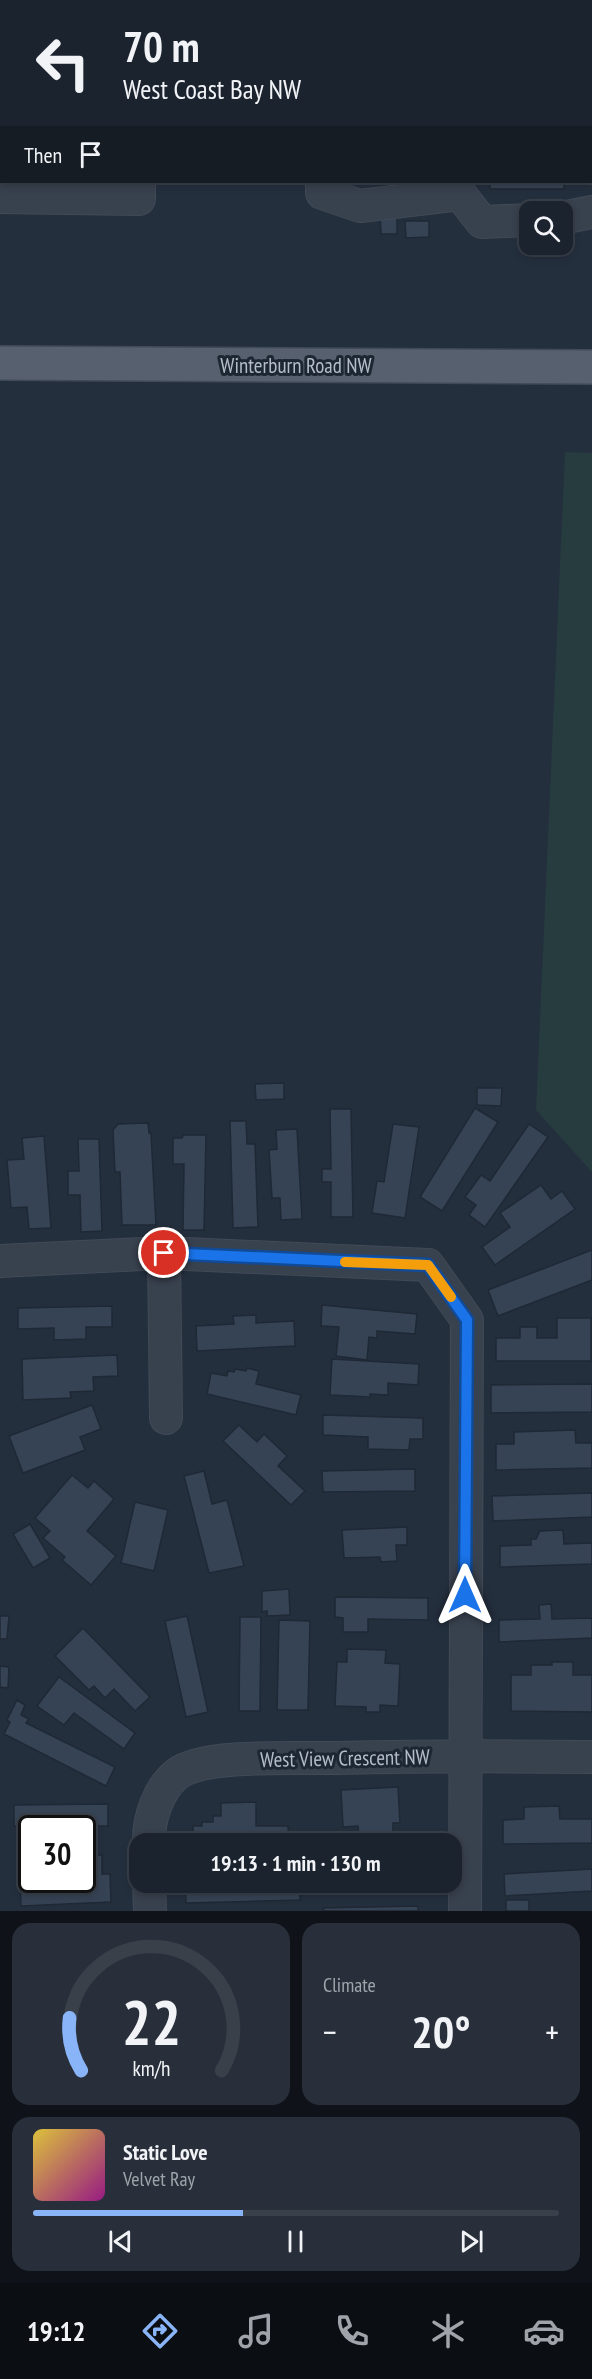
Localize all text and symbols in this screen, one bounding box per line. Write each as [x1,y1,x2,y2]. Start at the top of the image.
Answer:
text: 70 m [123,19,200,74]
icon: left [24,24,102,102]
text: West Coast Bay NW [123,72,301,106]
icon: arrive [74,138,107,171]
text: Then [24,141,62,169]
map controls [519,201,573,255]
button: search [519,201,573,255]
street label: Winterburn Road NW [220,352,372,379]
pin [138,1227,189,1278]
icon: arrive [147,1236,180,1269]
position arrow [433,1563,497,1627]
street label: West View Crescent NW [260,1743,430,1773]
speed limit sign: 30 [18,1815,96,1893]
text: 19:13 · 1 min · 130 m [210,1849,381,1877]
text: Climate [323,1972,376,1998]
text: 22 [121,1981,181,2062]
text: 20° [411,2002,471,2060]
text: − [323,2010,337,2053]
text: + [545,2010,559,2053]
text: km/h [132,2054,170,2082]
text: Static Love [123,2138,208,2166]
text: Velvet Ray [123,2166,195,2192]
icon: previous [104,2225,137,2258]
icon: pause [279,2225,312,2258]
icon: next [455,2225,488,2258]
icon: directions [139,2310,181,2352]
icon: music [235,2310,277,2352]
icon: phone [331,2310,373,2352]
icon: climate [427,2310,469,2352]
icon: car [523,2310,565,2352]
text: 19:12 [27,2314,85,2348]

